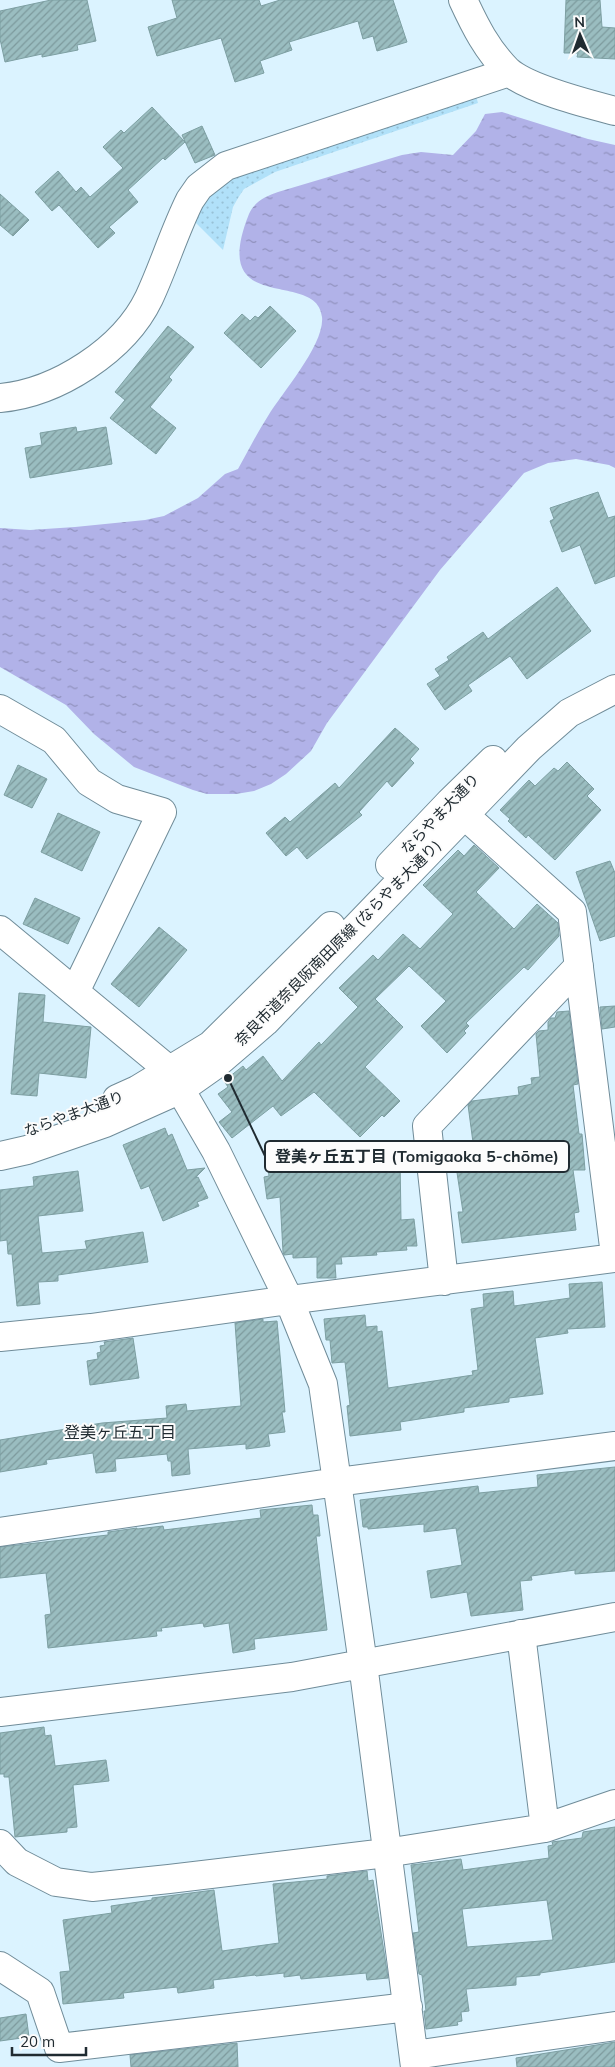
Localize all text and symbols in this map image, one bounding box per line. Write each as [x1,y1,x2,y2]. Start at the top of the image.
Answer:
north arrow [555,10,605,60]
text: N [574,13,585,31]
street label: ならやま大通り [396,769,483,858]
street label: 奈良市道奈良阪南田原線 (ならやま大通り) [231,836,445,1050]
street label: ならやま大通り [21,1087,126,1140]
callout: 登美ヶ丘五丁目 (Tomigaoka 5-chōme) [265,1141,569,1172]
text: 登美ヶ丘五丁目 (Tomigaoka 5-chōme) [275,1146,559,1166]
district label: 登美ヶ丘五丁目 [64,1422,176,1442]
scale bar [12,2024,86,2056]
text: 20 m [20,2032,55,2051]

